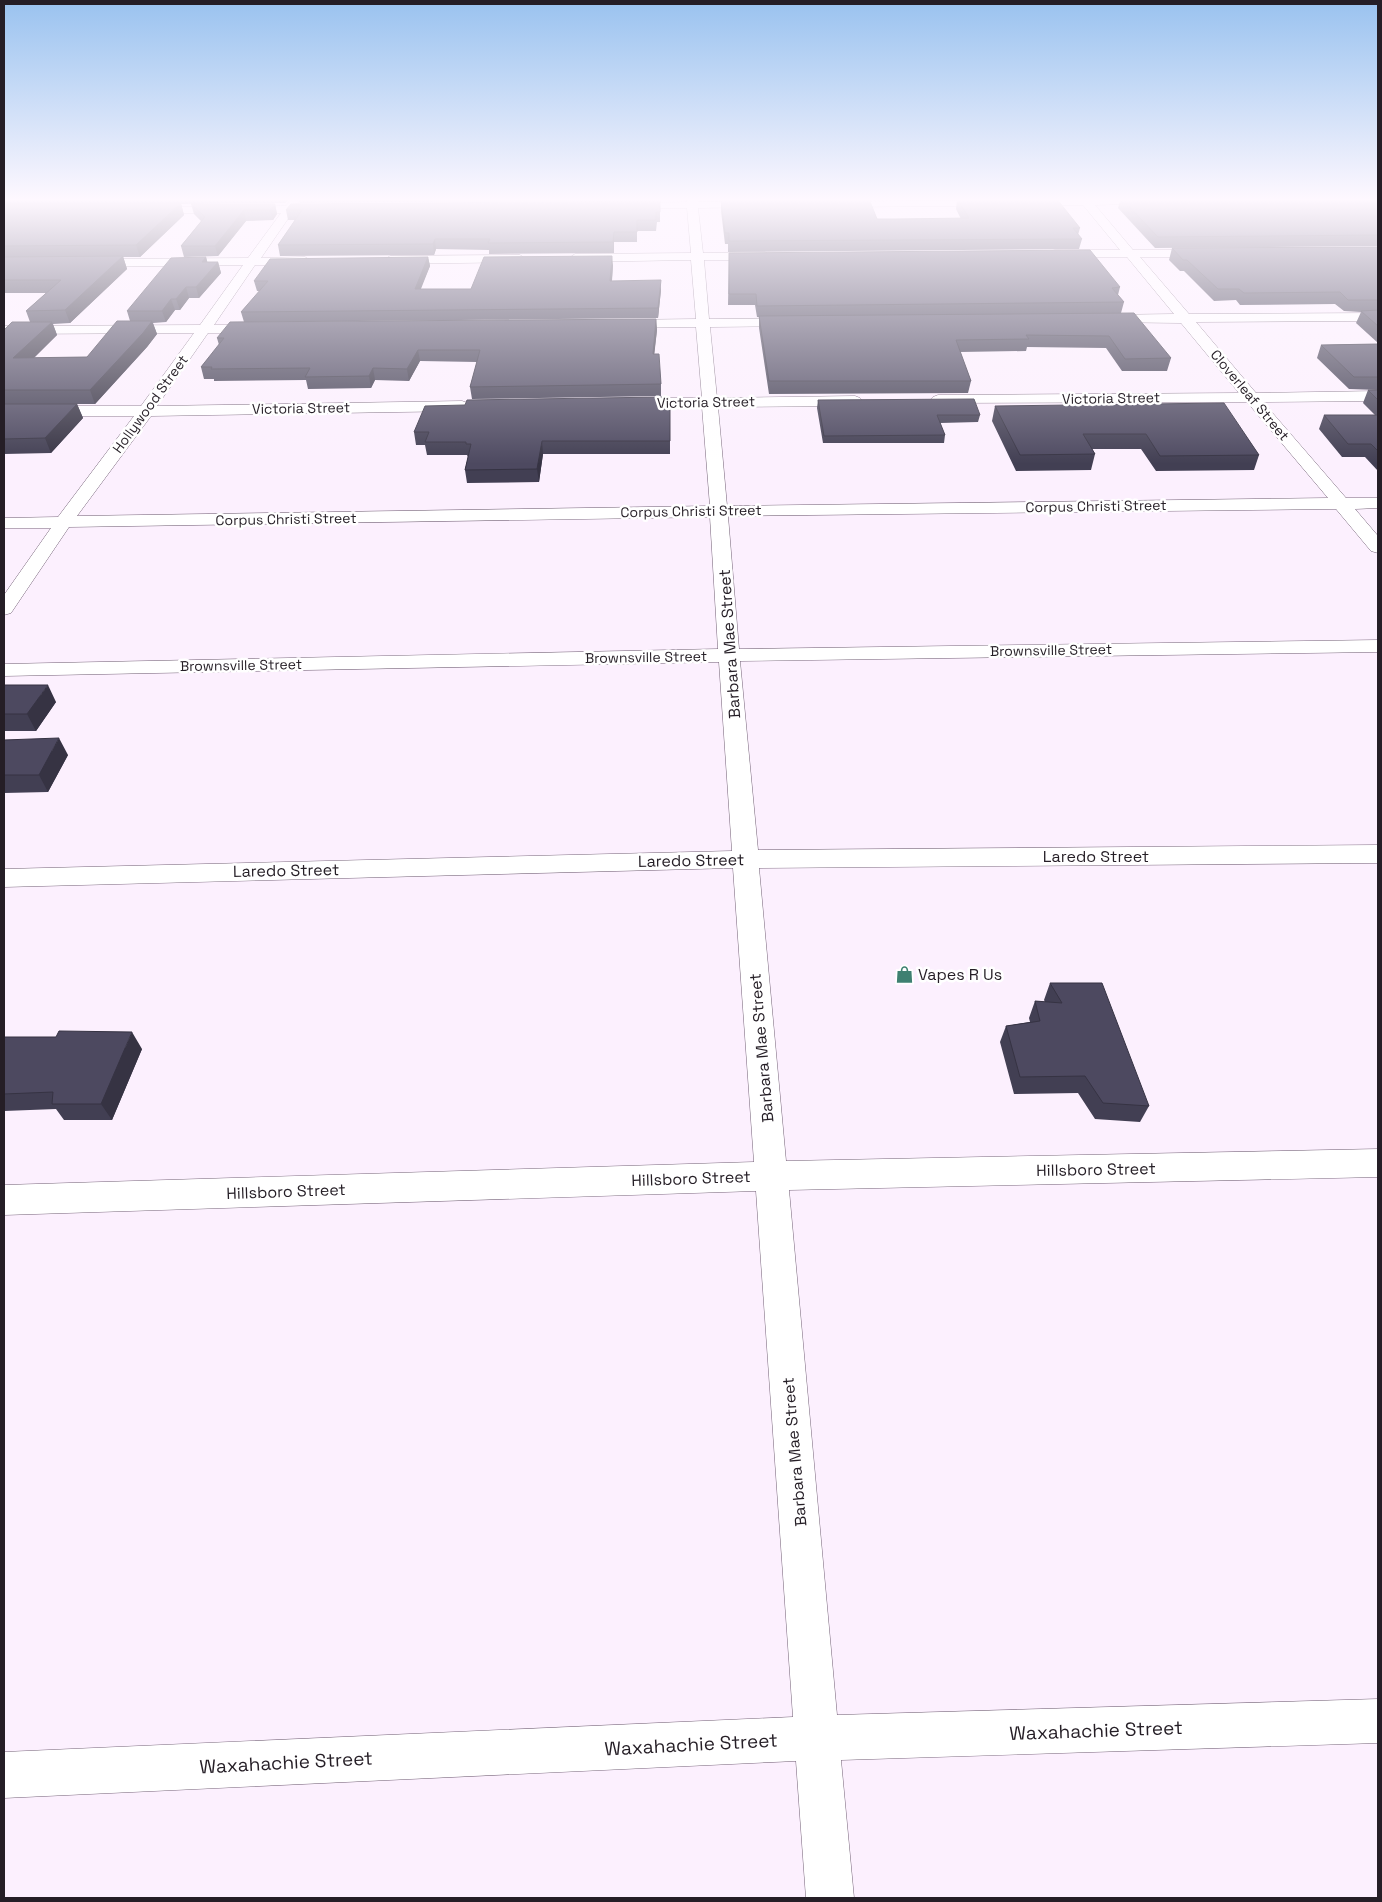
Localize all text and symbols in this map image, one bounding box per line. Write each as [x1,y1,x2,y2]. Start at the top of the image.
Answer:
street label: Cloverleaf Street [1207,346,1293,444]
street label: Hollywood Street [108,351,192,457]
street label: Victoria Street [1062,388,1160,408]
street label: Victoria Street [657,392,755,412]
street label: Victoria Street [252,398,350,418]
street label: Corpus Christi Street [1025,496,1167,516]
street label: Corpus Christi Street [620,501,762,521]
street label: Corpus Christi Street [215,509,357,529]
street label: Barbara Mae Street [714,569,745,719]
street label: Brownsville Street [990,640,1112,660]
street label: Brownsville Street [585,647,707,667]
street label: Brownsville Street [180,655,302,675]
street label: Laredo Street [1043,846,1149,867]
street label: Laredo Street [638,849,744,872]
street label: Laredo Street [233,859,339,882]
shop icon: Vapes R Us [894,964,914,984]
place label: Vapes R Us [918,964,1002,985]
street label: Barbara Mae Street [745,972,778,1123]
street label: Hillsboro Street [1036,1158,1156,1181]
street label: Hillsboro Street [631,1166,751,1191]
street label: Hillsboro Street [226,1179,346,1204]
street label: Barbara Mae Street [778,1376,811,1527]
street label: Waxahachie Street [1009,1715,1183,1746]
street label: Waxahachie Street [604,1727,778,1762]
street label: Waxahachie Street [199,1745,373,1780]

